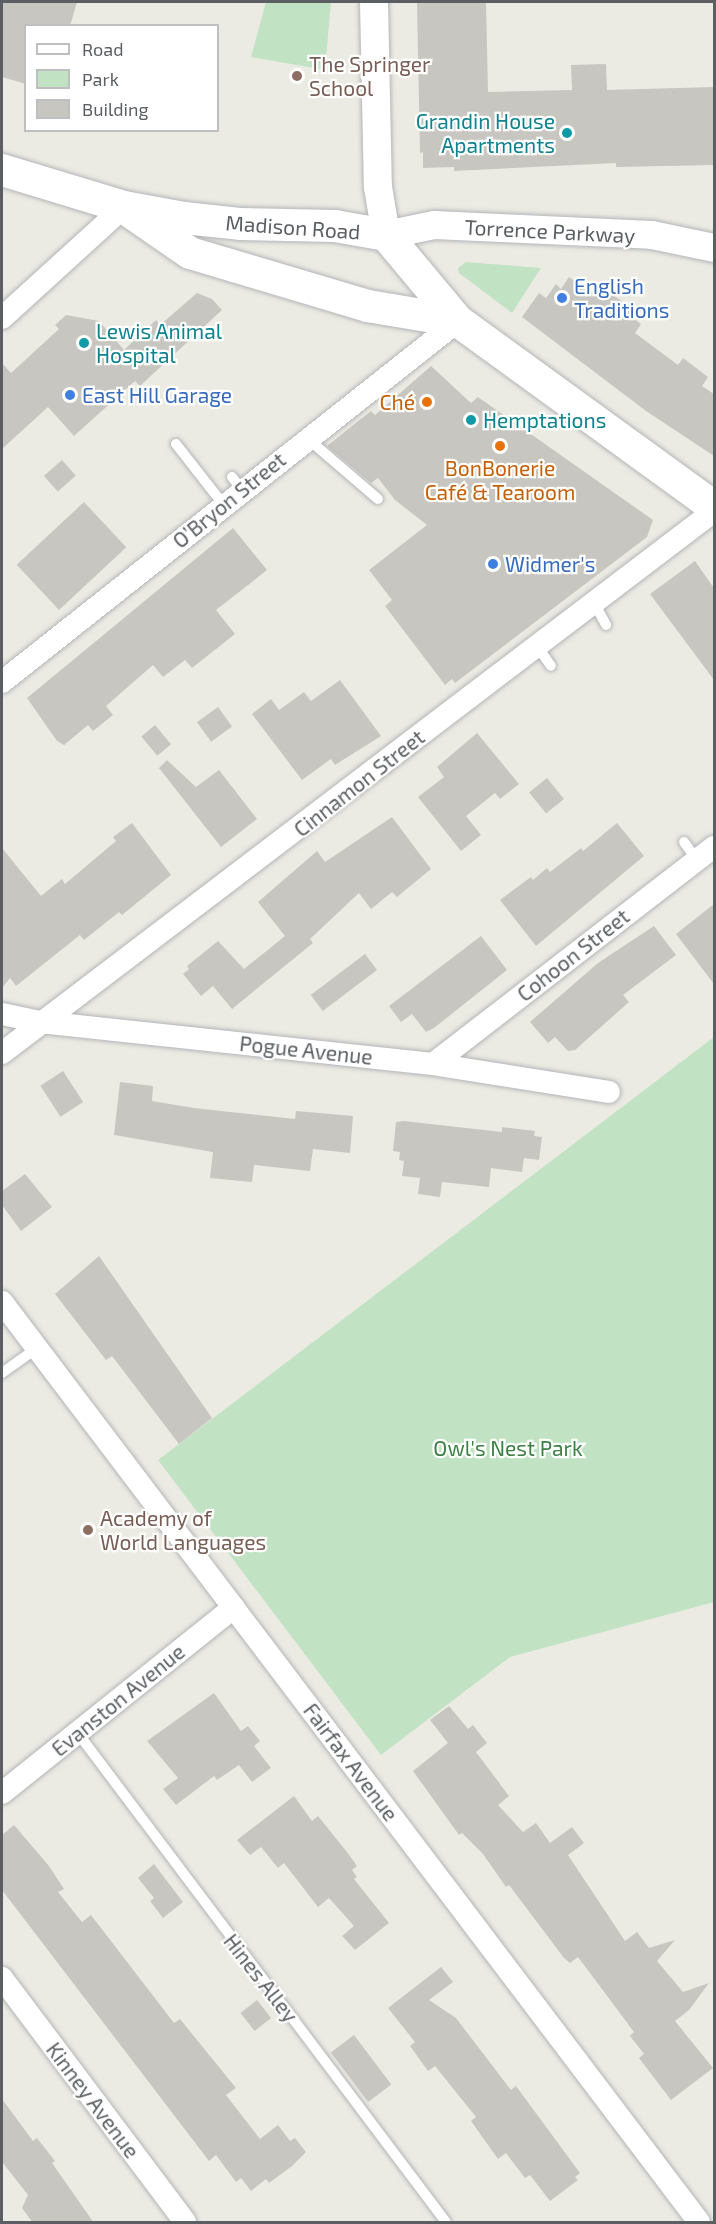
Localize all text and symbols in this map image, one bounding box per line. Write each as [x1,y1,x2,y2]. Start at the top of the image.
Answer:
legend [24,24,219,132]
text: Road [82,38,123,60]
place label: The Springer School [309,51,430,101]
text: Park [82,68,119,90]
marker: The Springer School [290,69,304,83]
text: Building [82,98,149,120]
place label: Grandin House Apartments [416,108,555,158]
marker: Grandin House Apartments [560,126,574,140]
street label: Madison Road [225,210,361,244]
street label: Torrence Parkway [464,214,636,248]
place label: English Traditions [574,273,669,323]
marker: English Traditions [555,291,569,305]
place label: Lewis Animal Hospital [96,318,223,368]
marker: Lewis Animal Hospital [77,336,91,350]
place label: East Hill Garage [82,382,233,408]
marker: East Hill Garage [63,388,77,402]
place label: Ché [380,389,415,415]
marker: Ché [420,395,434,409]
place label: Hemptations [483,407,606,433]
marker: Hemptations [464,413,478,427]
marker: BonBonerie Café & Tearoom [493,439,507,453]
street label: O’Bryon Street [167,447,291,553]
place label: BonBonerie Café & Tearoom [424,455,576,505]
place label: Widmer's [505,551,595,577]
marker: Widmer's [486,557,500,571]
street label: Cinnamon Street [289,724,429,842]
street label: Cohoon Street [512,903,634,1007]
street label: Pogue Avenue [238,1030,374,1070]
park label: Owl's Nest Park [433,1435,583,1461]
place label: Academy of World Languages [100,1505,266,1555]
marker: Academy of World Languages [81,1523,95,1537]
street label: Evanston Avenue [46,1638,190,1762]
street label: Fairfax Avenue [298,1698,404,1826]
street label: Hines Alley [218,1929,304,2027]
street label: Kinney Avenue [41,2037,145,2163]

